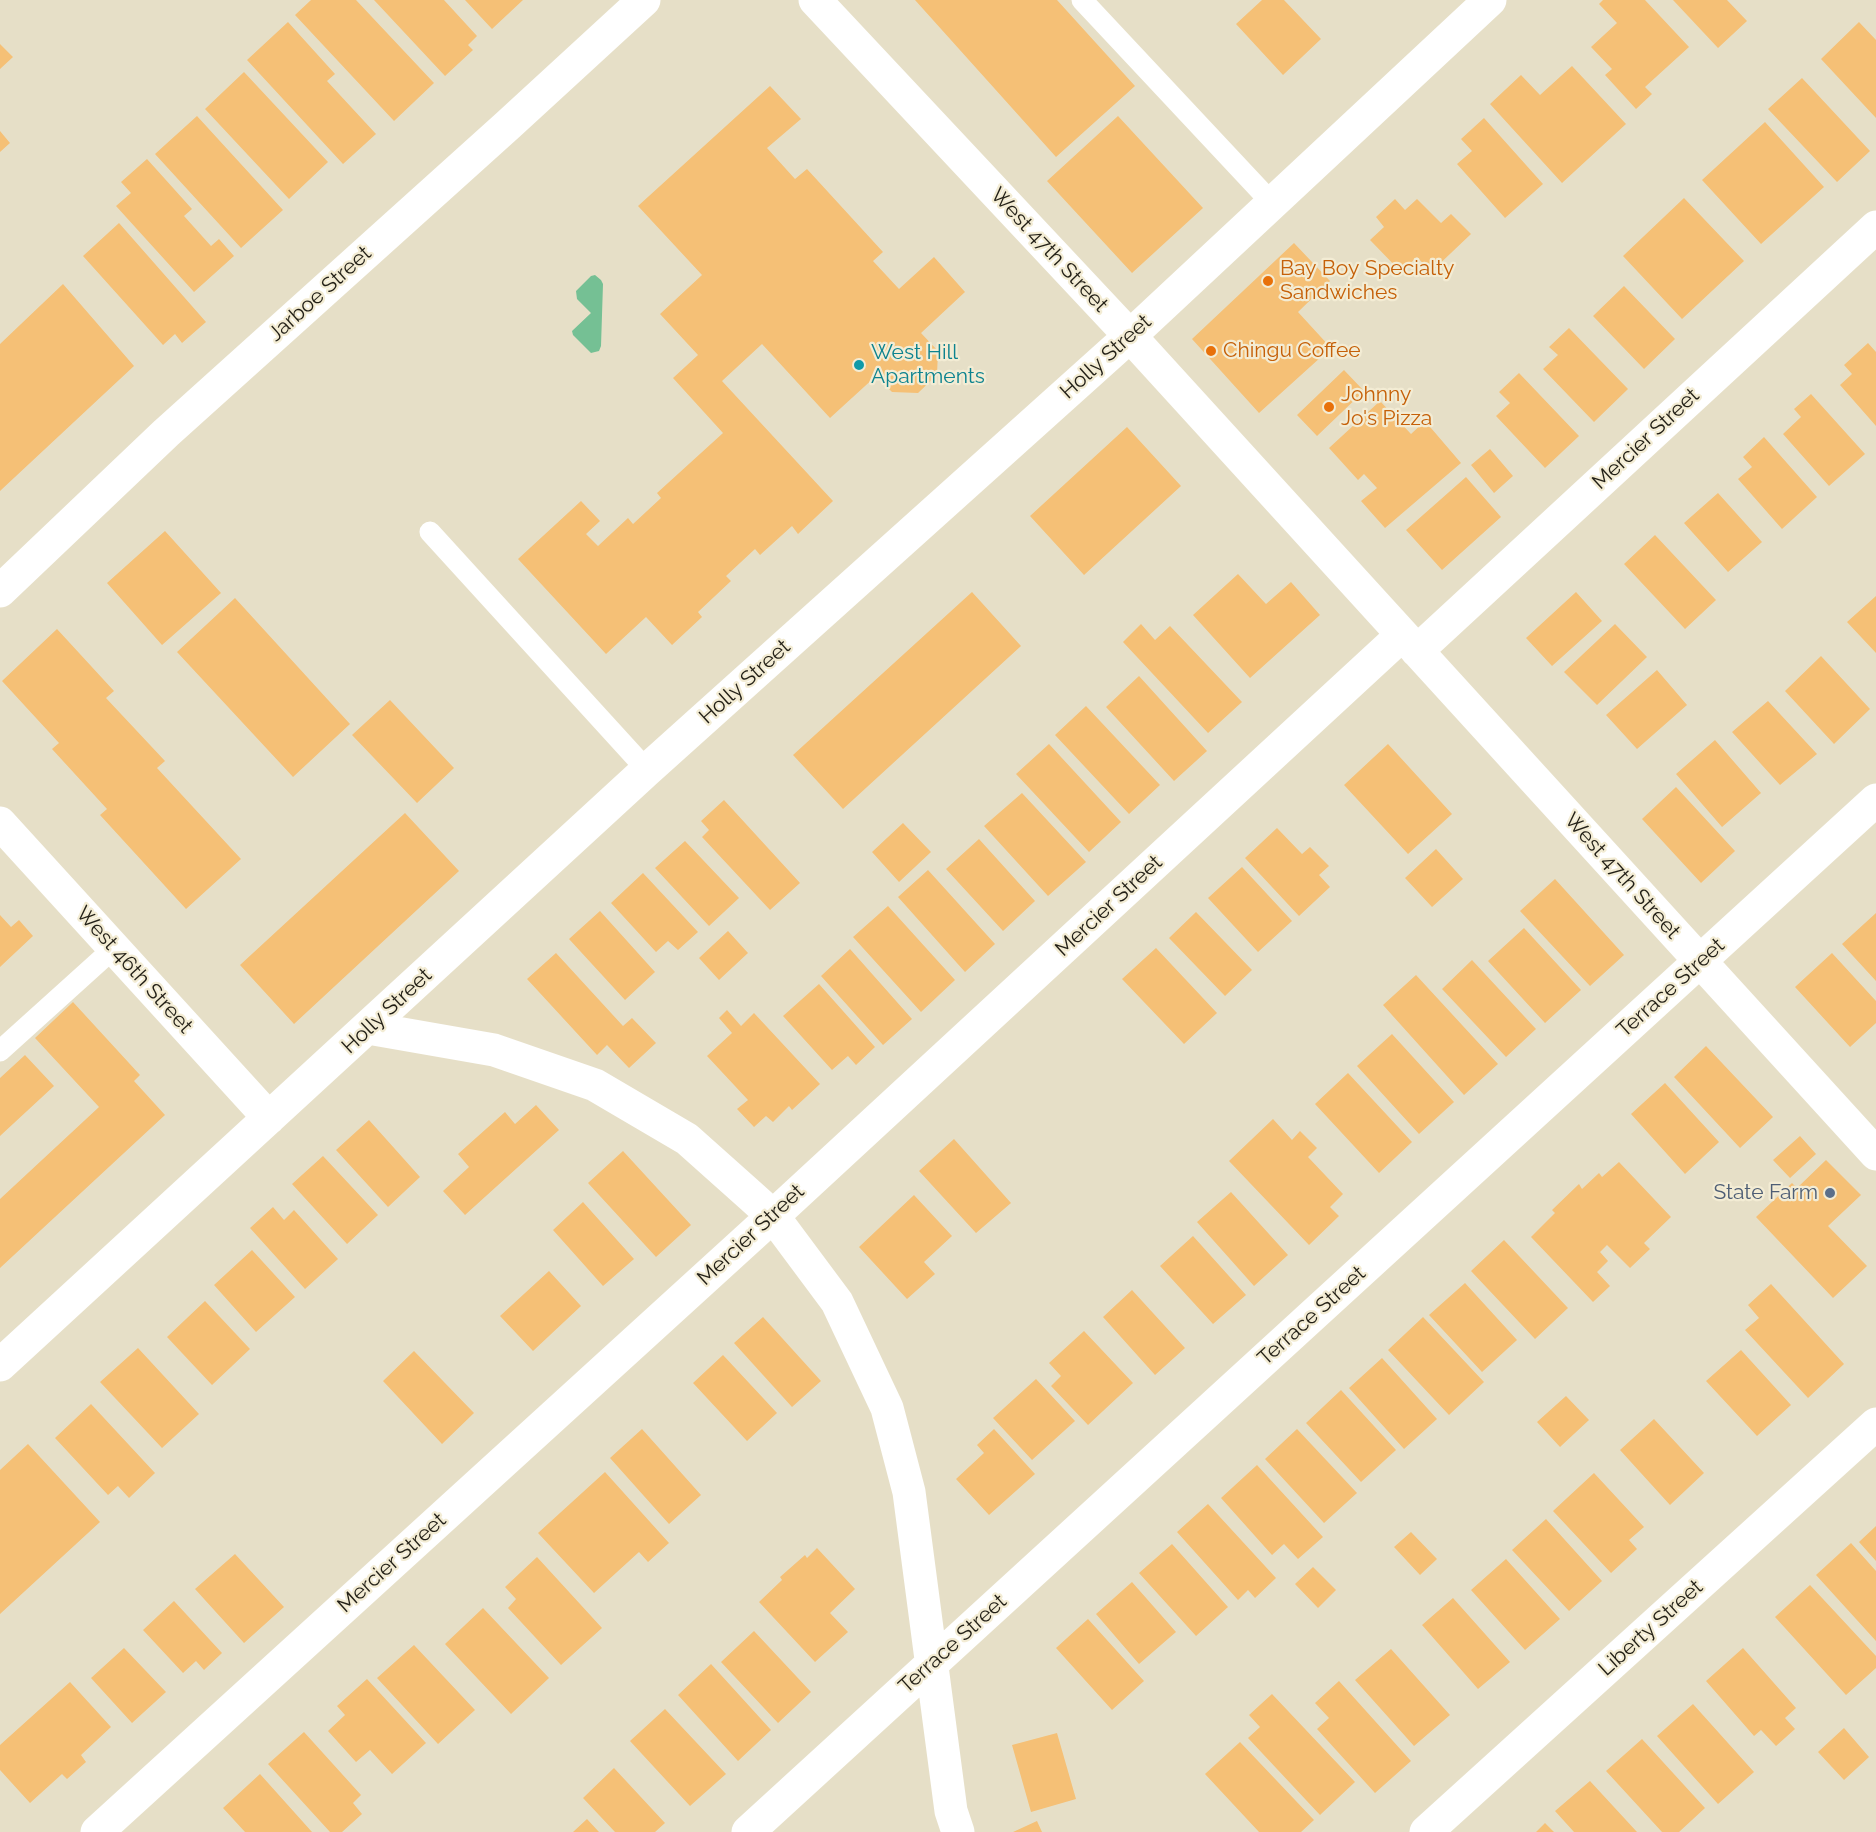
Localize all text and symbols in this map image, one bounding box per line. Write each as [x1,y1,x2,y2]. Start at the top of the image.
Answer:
street label: West 47th Street [985,183,1113,317]
street label: Jarboe Street [263,241,377,347]
place label: Bay Boy Specialty Sandwiches [1280,256,1454,306]
marker: Bay Boy Specialty Sandwiches [1261,274,1275,288]
street label: Holly Street [1055,310,1157,404]
place label: Chingu Coffee [1223,338,1361,364]
place label: West Hill Apartments [871,340,985,390]
marker: Chingu Coffee [1204,344,1218,358]
marker: West Hill Apartments [852,358,866,372]
place label: Johnny Jo's Pizza [1341,382,1432,432]
street label: Mercier Street [1587,383,1705,495]
marker: Johnny Jo's Pizza [1322,400,1336,414]
street label: Holly Street [694,635,796,729]
street label: West 47th Street [1559,808,1685,944]
street label: Mercier Street [1050,850,1168,962]
street label: West 46th Street [70,901,198,1039]
street label: Terrace Street [1612,933,1730,1043]
street label: Holly Street [337,963,437,1059]
street label: Mercier Street [692,1179,810,1291]
place label: State Farm [1713,1180,1818,1206]
marker: State Farm [1823,1186,1837,1200]
street label: Terrace Street [1253,1261,1371,1371]
street label: Mercier Street [333,1508,451,1618]
street label: Liberty Street [1594,1575,1708,1681]
street label: Terrace Street [894,1589,1012,1699]

